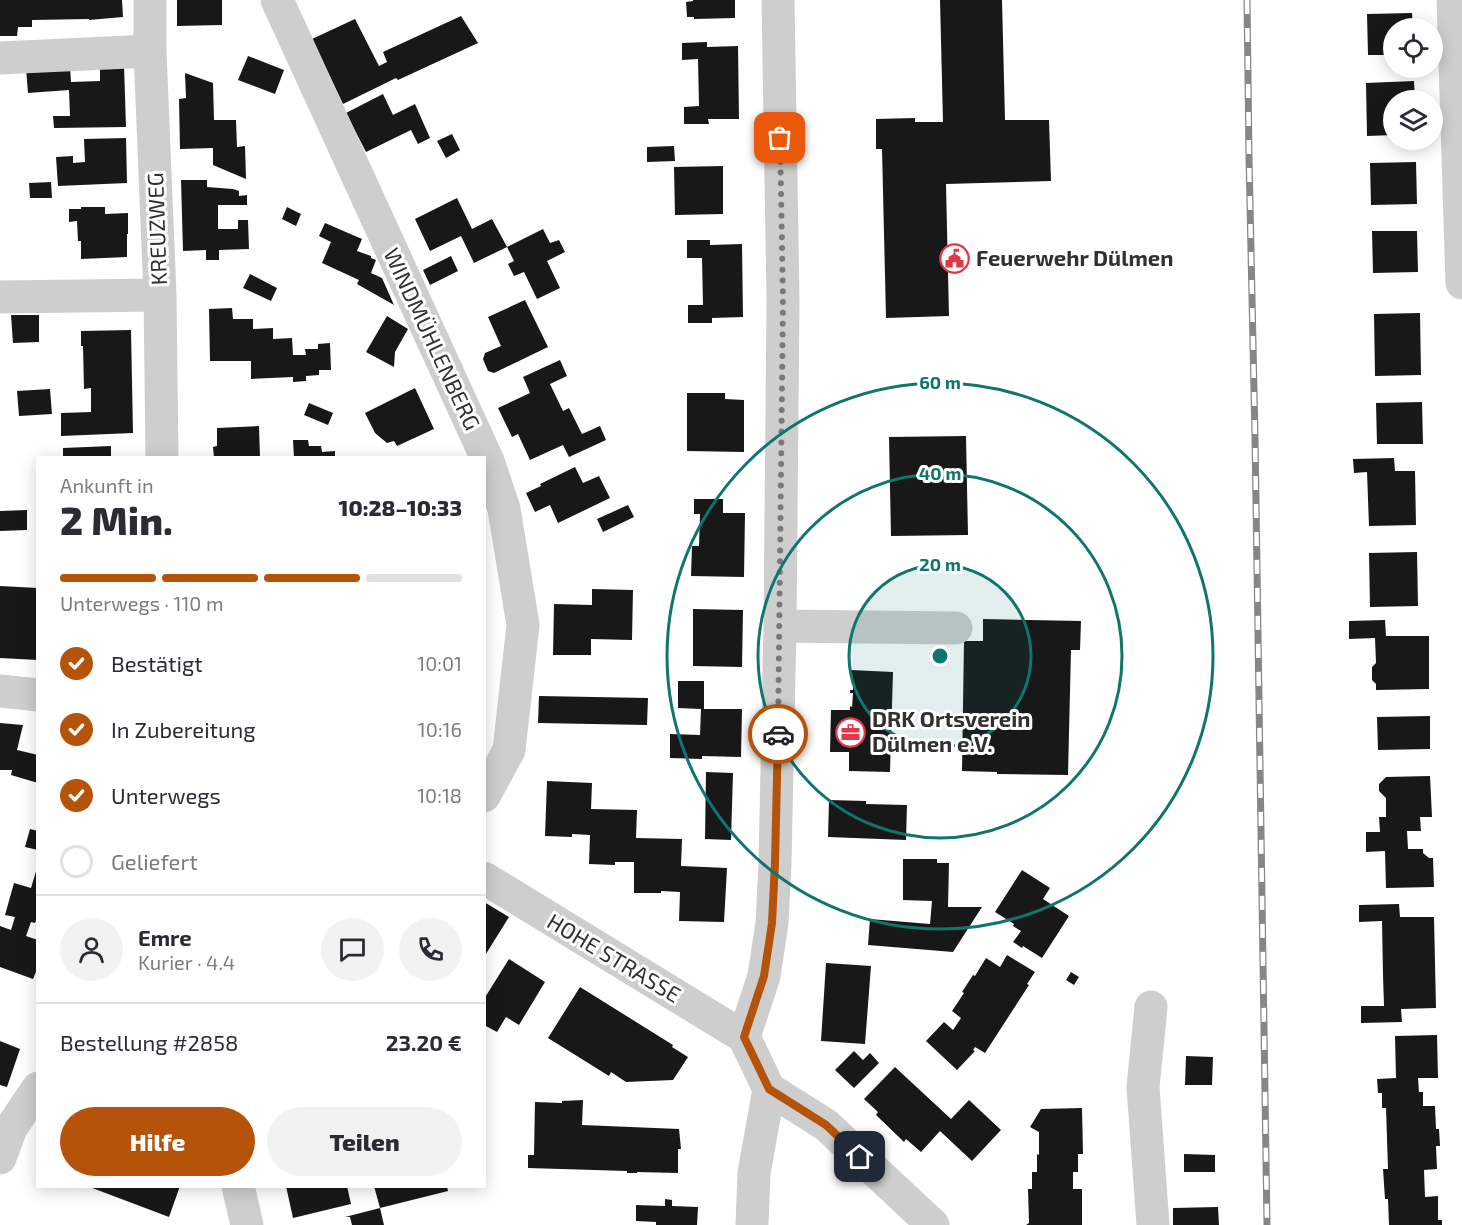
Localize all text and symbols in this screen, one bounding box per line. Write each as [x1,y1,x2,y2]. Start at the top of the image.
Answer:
map controls [1383,18,1443,150]
button: locate [1383,18,1443,78]
button: layers [1383,90,1443,150]
pin [754,112,805,163]
icon: bag [763,121,796,154]
street label: KREUZWEG [141,172,171,286]
public building icon: Feuerwehr Dülmen [939,242,971,274]
street label: WINDMÜHLENBERG [379,243,487,434]
place label: Feuerwehr Dülmen [976,244,1173,270]
text: 60 m [919,371,961,393]
text: 40 m [919,462,961,484]
text: Ankunft in [60,473,154,497]
text: 10:28–10:33 [339,494,462,520]
text: 2 Min. [60,496,173,543]
text: 20 m [919,553,961,575]
text: Unterwegs · 110 m [60,591,223,615]
centre of rings [930,646,950,666]
icon: check [60,647,93,680]
text: Bestätigt [111,650,203,676]
text: 10:01 [417,651,462,675]
courier [748,704,808,764]
place label: DRK Ortsverein Dülmen e.V. [872,705,1030,756]
icon: check [60,713,93,746]
text: In Zubereitung [111,716,256,742]
office icon: DRK Ortsverein Dülmen e.V. [835,716,867,748]
text: 10:16 [418,717,462,741]
icon: car [762,718,795,751]
icon: check [60,779,93,812]
text: Unterwegs [111,782,221,808]
text: 10:18 [417,783,462,807]
text: Geliefert [111,848,198,874]
street label: HOHE STRASSE [543,907,686,1007]
button: person [60,918,123,981]
button: chat [321,918,384,981]
button: phone [399,918,462,981]
text: Emre [138,924,192,950]
text: Kurier · 4.4 [138,950,235,974]
text: Bestellung #2858 [60,1029,238,1055]
text: 23.20 € [386,1029,462,1055]
button: Hilfe [60,1107,255,1176]
button: Teilen [267,1107,462,1176]
pin [834,1131,885,1182]
icon: home [843,1140,876,1173]

